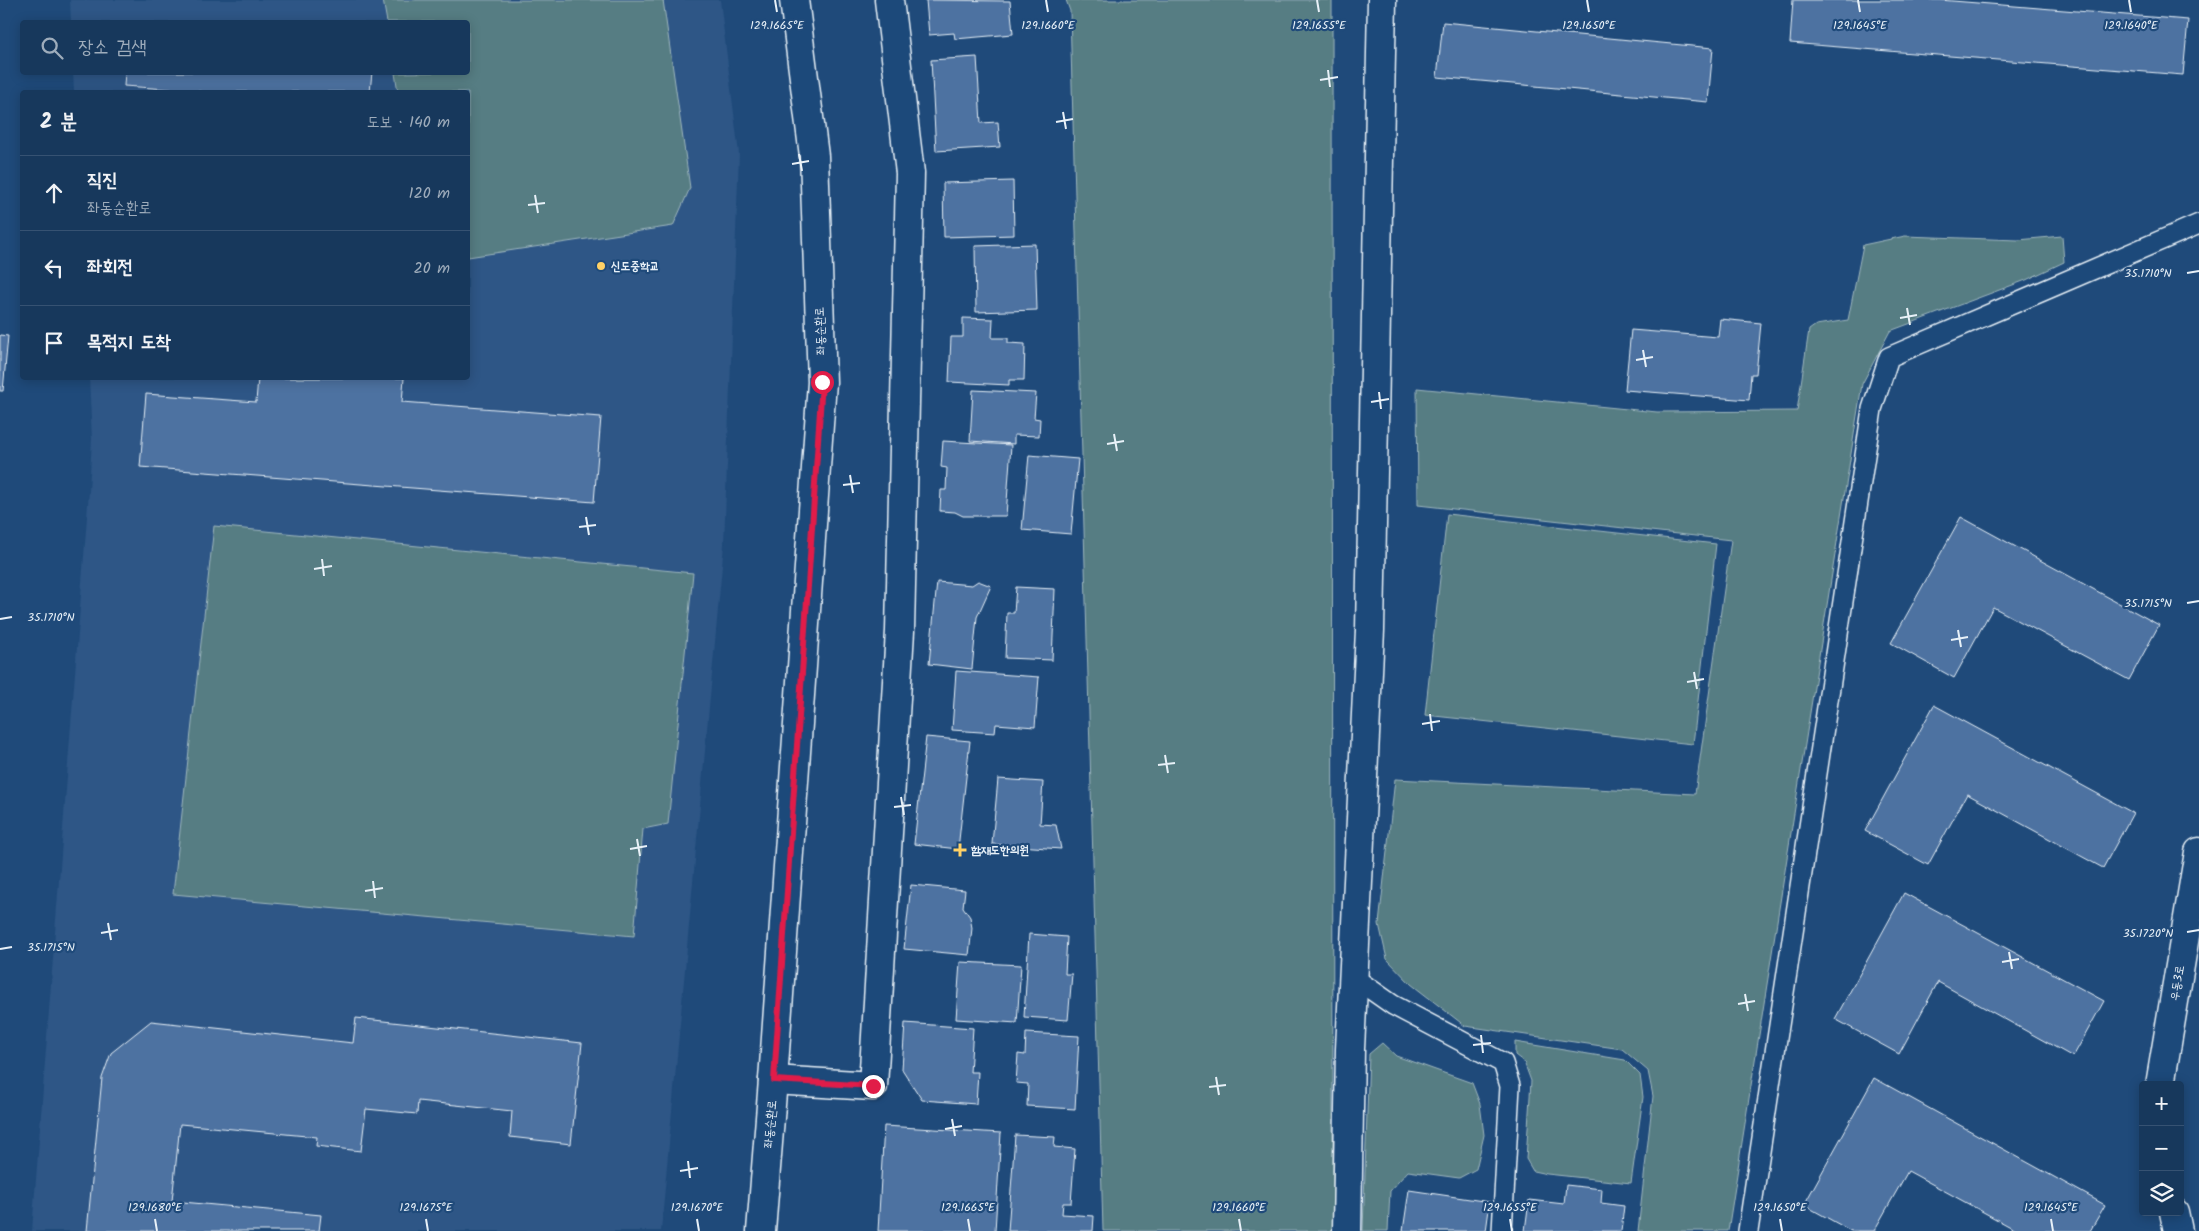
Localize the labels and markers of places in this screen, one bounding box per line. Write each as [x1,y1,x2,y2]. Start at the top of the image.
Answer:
place label: 신도중학교 [611,257,659,276]
marker: 신도중학교 [595,260,607,272]
place label: 함재도한의원 [970,841,1029,860]
marker: 함재도한의원 [953,843,967,857]

